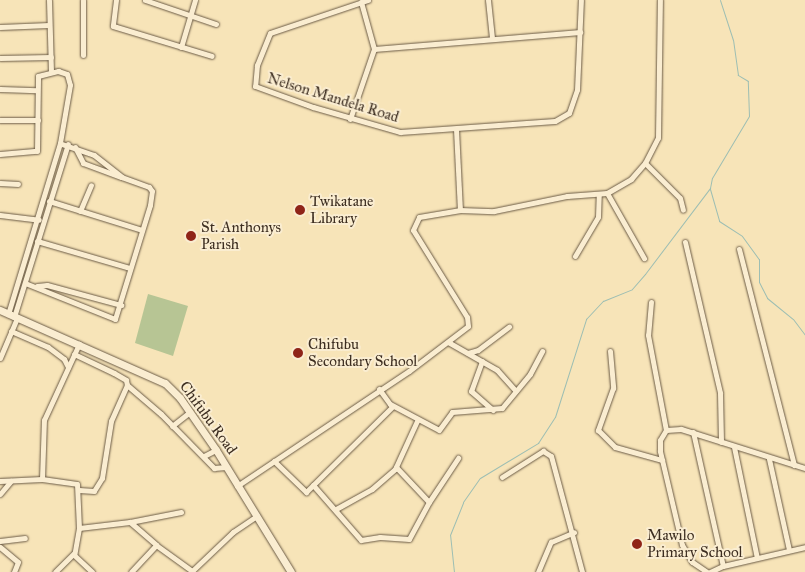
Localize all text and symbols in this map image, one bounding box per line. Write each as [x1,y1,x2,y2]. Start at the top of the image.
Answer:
street label: Nelson Mandela Road [265,69,401,127]
place label: Twikatane Library [310,192,373,227]
marker: Twikatane Library [294,204,306,216]
place label: St. Anthonys Parish [201,218,281,253]
marker: St. Anthonys Parish [185,230,197,242]
place label: Chifubu Secondary School [308,335,417,370]
marker: Chifubu Secondary School [292,347,304,359]
street label: Chifubu Road [175,378,241,458]
place label: Mawilo Primary School [647,526,743,561]
marker: Mawilo Primary School [631,538,643,550]

